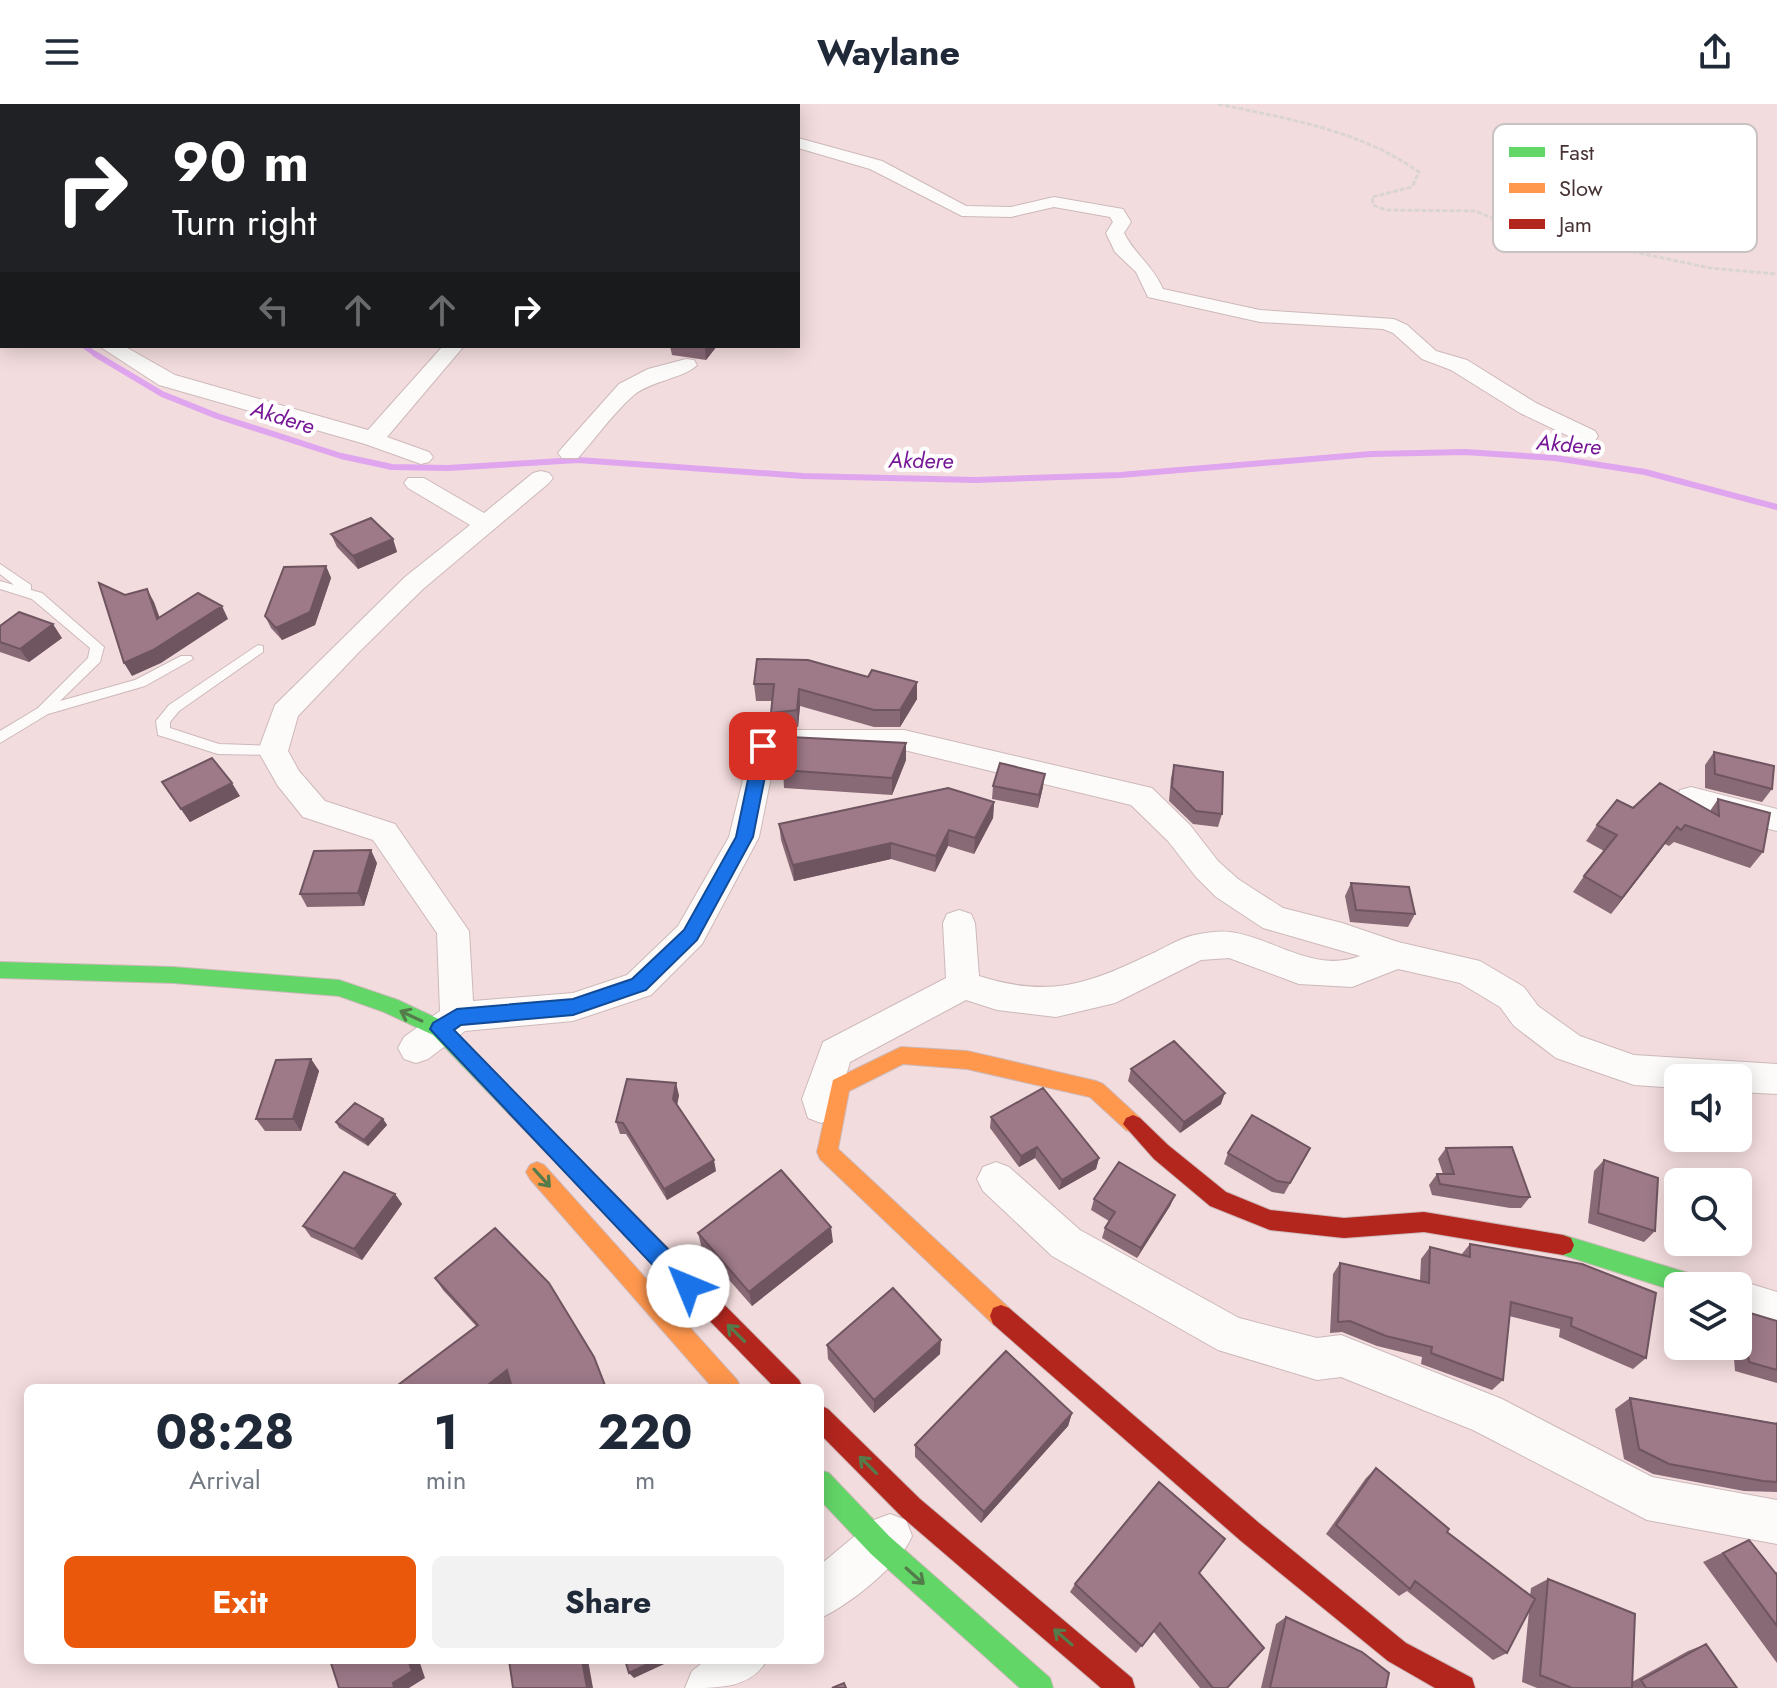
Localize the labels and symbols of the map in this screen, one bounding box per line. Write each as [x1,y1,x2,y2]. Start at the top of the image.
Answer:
legend [1493,124,1757,252]
text: Fast [1559,136,1595,168]
text: Slow [1559,172,1603,204]
text: Jam [1556,208,1592,240]
water label: Akdere [246,392,319,442]
water label: Akdere [1534,425,1603,463]
water label: Akdere [887,443,954,477]
pin [729,712,797,780]
one-way arrow [399,1007,424,1022]
one-way arrow [532,1167,550,1187]
position arrow [646,1244,730,1328]
one-way arrow [726,1323,745,1343]
one-way arrow [859,1456,878,1475]
one-way arrow [905,1567,925,1585]
one-way arrow [1053,1628,1073,1646]

